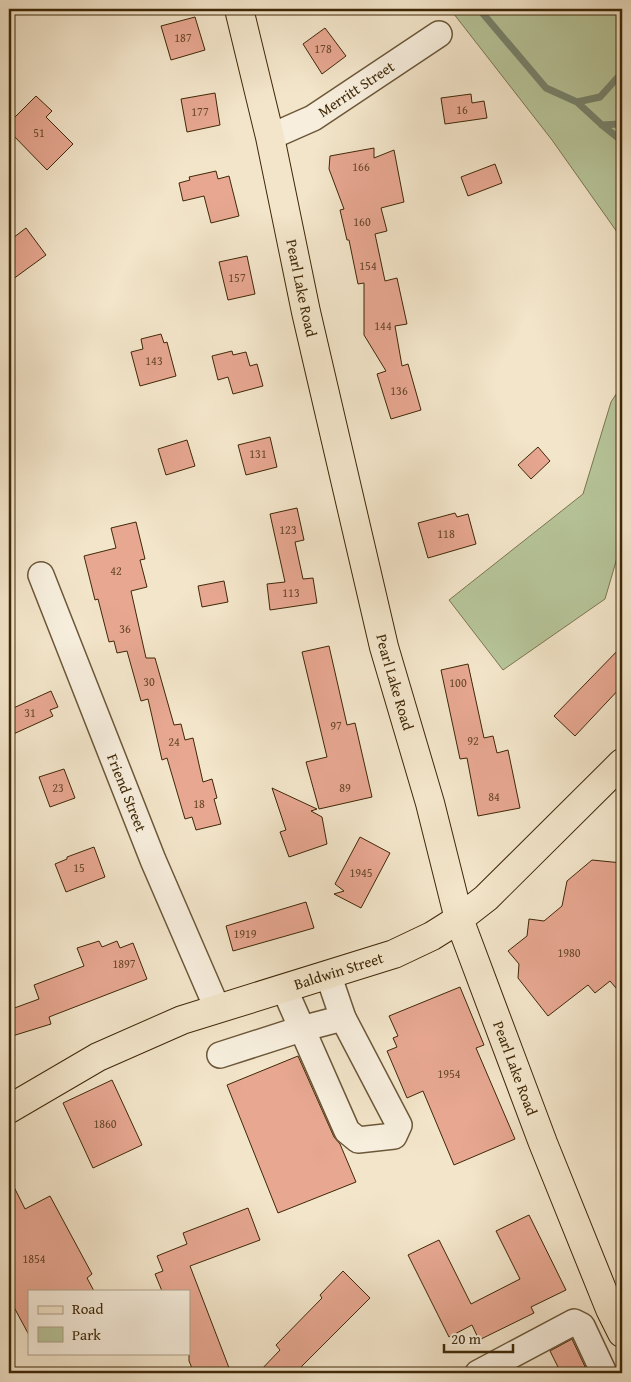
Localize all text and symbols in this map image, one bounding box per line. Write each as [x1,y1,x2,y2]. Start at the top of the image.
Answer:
house number: 187 [174,29,192,46]
house number: 178 [314,40,332,57]
street label: Merritt Street [314,55,399,122]
house number: 16 [456,101,468,118]
house number: 177 [191,103,209,120]
house number: 51 [33,124,45,141]
house number: 166 [352,158,370,175]
house number: 160 [353,213,371,230]
street label: Pearl Lake Road [281,237,322,339]
house number: 154 [359,257,377,274]
house number: 157 [228,269,246,286]
house number: 144 [374,317,392,334]
house number: 143 [145,352,163,369]
house number: 136 [390,382,408,399]
house number: 131 [249,445,267,462]
house number: 123 [279,521,297,538]
house number: 118 [437,525,455,542]
house number: 42 [110,562,122,579]
house number: 113 [282,584,300,601]
house number: 36 [119,620,131,637]
street label: Pearl Lake Road [371,632,419,733]
house number: 30 [143,673,155,690]
house number: 100 [449,674,467,691]
house number: 31 [24,704,36,721]
house number: 97 [330,717,342,734]
house number: 92 [467,732,479,749]
house number: 24 [168,733,180,750]
street label: Friend Street [102,750,152,836]
house number: 23 [52,779,64,796]
house number: 89 [339,779,351,796]
house number: 84 [488,788,500,805]
house number: 18 [193,795,205,812]
house number: 15 [73,859,85,876]
house number: 1945 [349,864,373,881]
house number: 1919 [233,925,257,942]
house number: 1980 [557,944,581,961]
street label: Baldwin Street [291,947,386,995]
house number: 1897 [112,955,136,972]
street label: Pearl Lake Road [488,1018,543,1118]
house number: 1954 [437,1065,461,1082]
house number: 1860 [93,1115,117,1132]
house number: 1854 [22,1250,46,1267]
legend [28,1290,190,1354]
text: Road [72,1298,103,1319]
scale bar [444,1322,512,1354]
text: Park [72,1324,101,1345]
text: 20 m [451,1328,482,1349]

